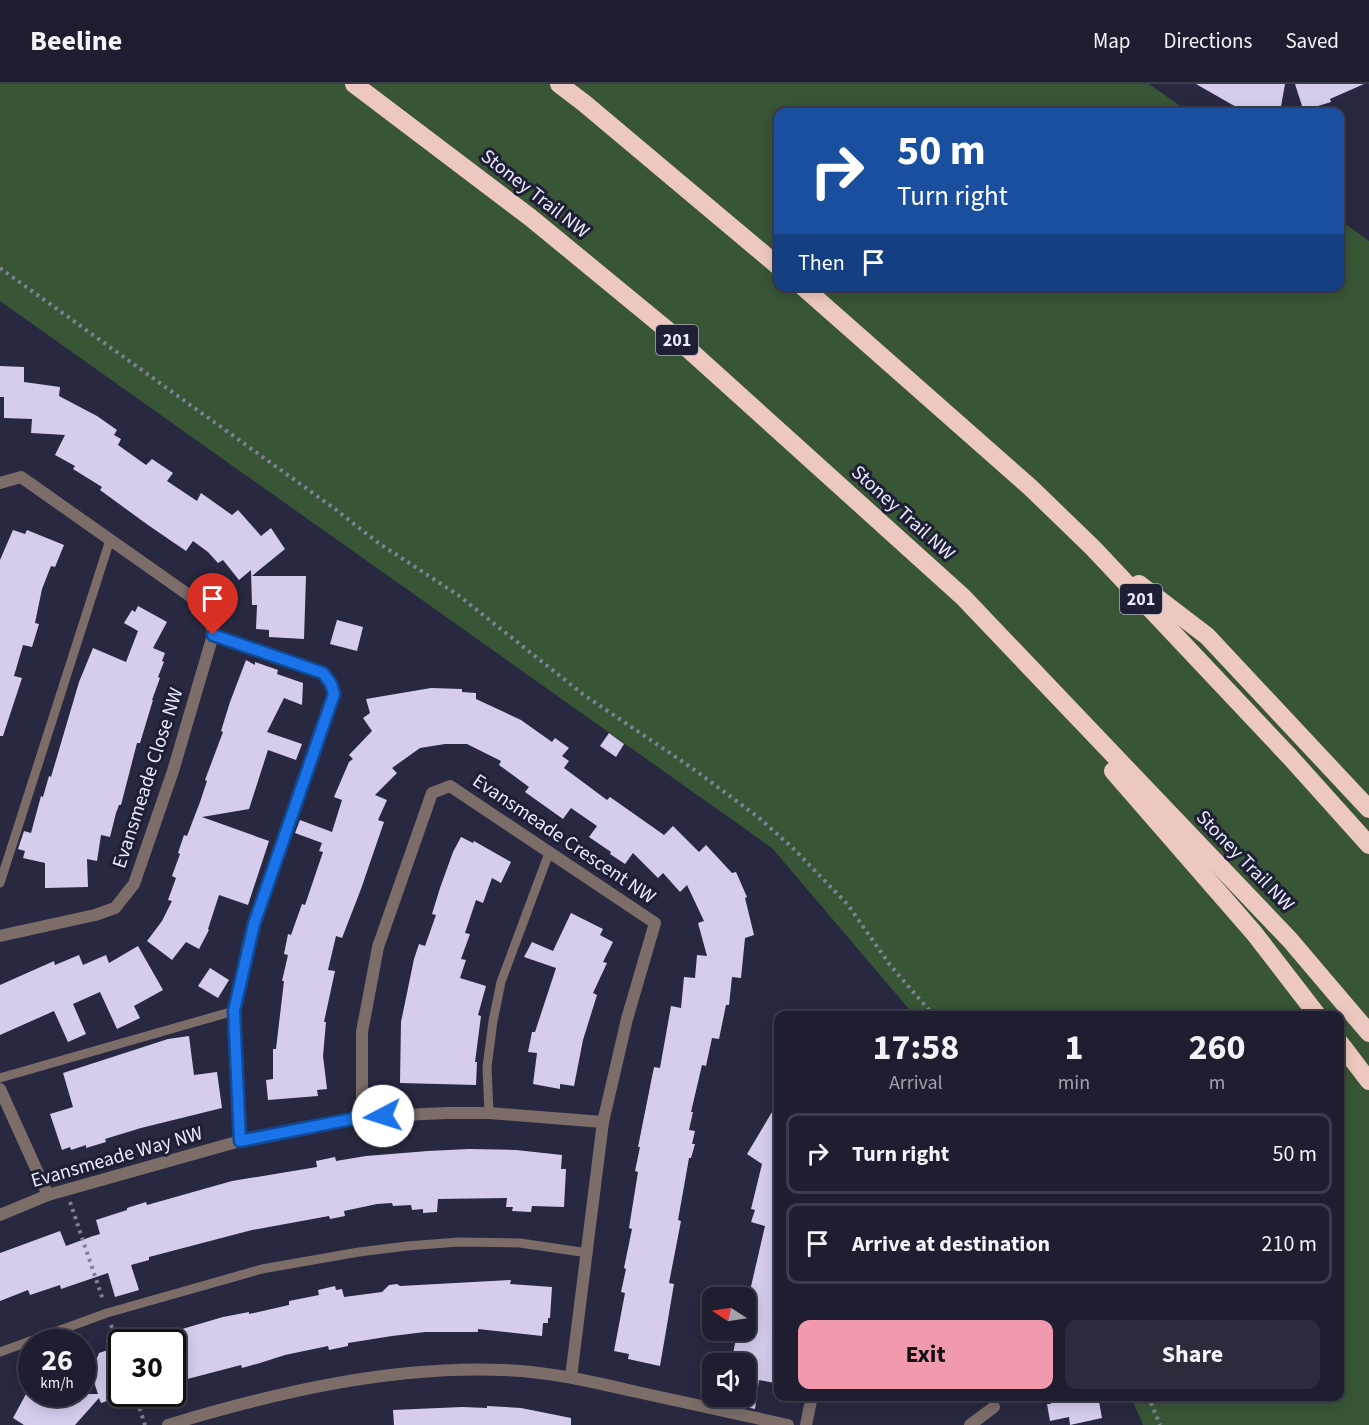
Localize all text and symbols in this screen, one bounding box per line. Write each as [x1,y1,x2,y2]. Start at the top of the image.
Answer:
text: Beeline [30,21,122,61]
text: Map [1093,26,1131,56]
text: Directions [1164,26,1252,56]
text: Saved [1285,26,1339,56]
text: 50 m [897,121,986,181]
icon: right [798,132,876,210]
street label: Stoney Trail NW [475,143,595,245]
text: Turn right [897,177,1008,216]
icon: arrive [857,246,890,279]
text: Then [798,247,845,279]
road number: 201 [656,325,698,355]
street label: Stoney Trail NW [845,459,961,567]
pin [187,573,238,635]
icon: arrive [196,582,229,615]
road number: 201 [1120,584,1162,614]
street label: Evansmeade Close NW [106,684,190,872]
street label: Evansmeade Crescent NW [467,767,661,911]
street label: Stoney Trail NW [1189,804,1301,918]
text: 17:58 [872,1022,959,1073]
text: 1 [1064,1022,1083,1073]
text: 260 [1189,1022,1246,1073]
text: Arrival [889,1069,943,1097]
text: min [1058,1069,1090,1097]
text: m [1209,1069,1225,1097]
position arrow [351,1084,415,1148]
street label: Evansmeade Way NW [28,1119,206,1195]
icon: right [801,1137,834,1170]
text: Turn right [852,1138,949,1170]
text: 50 m [1272,1138,1317,1170]
icon: arrive [801,1227,834,1260]
text: Arrive at destination [852,1228,1050,1260]
text: 210 m [1262,1228,1317,1260]
north arrow [702,1287,756,1341]
map controls [702,1287,756,1407]
button: Exit [798,1320,1053,1389]
button: Share [1065,1320,1320,1389]
speed limit sign: 30 [108,1329,186,1407]
text: 26 [41,1339,73,1382]
button: sound [702,1353,756,1407]
text: km/h [40,1373,74,1394]

